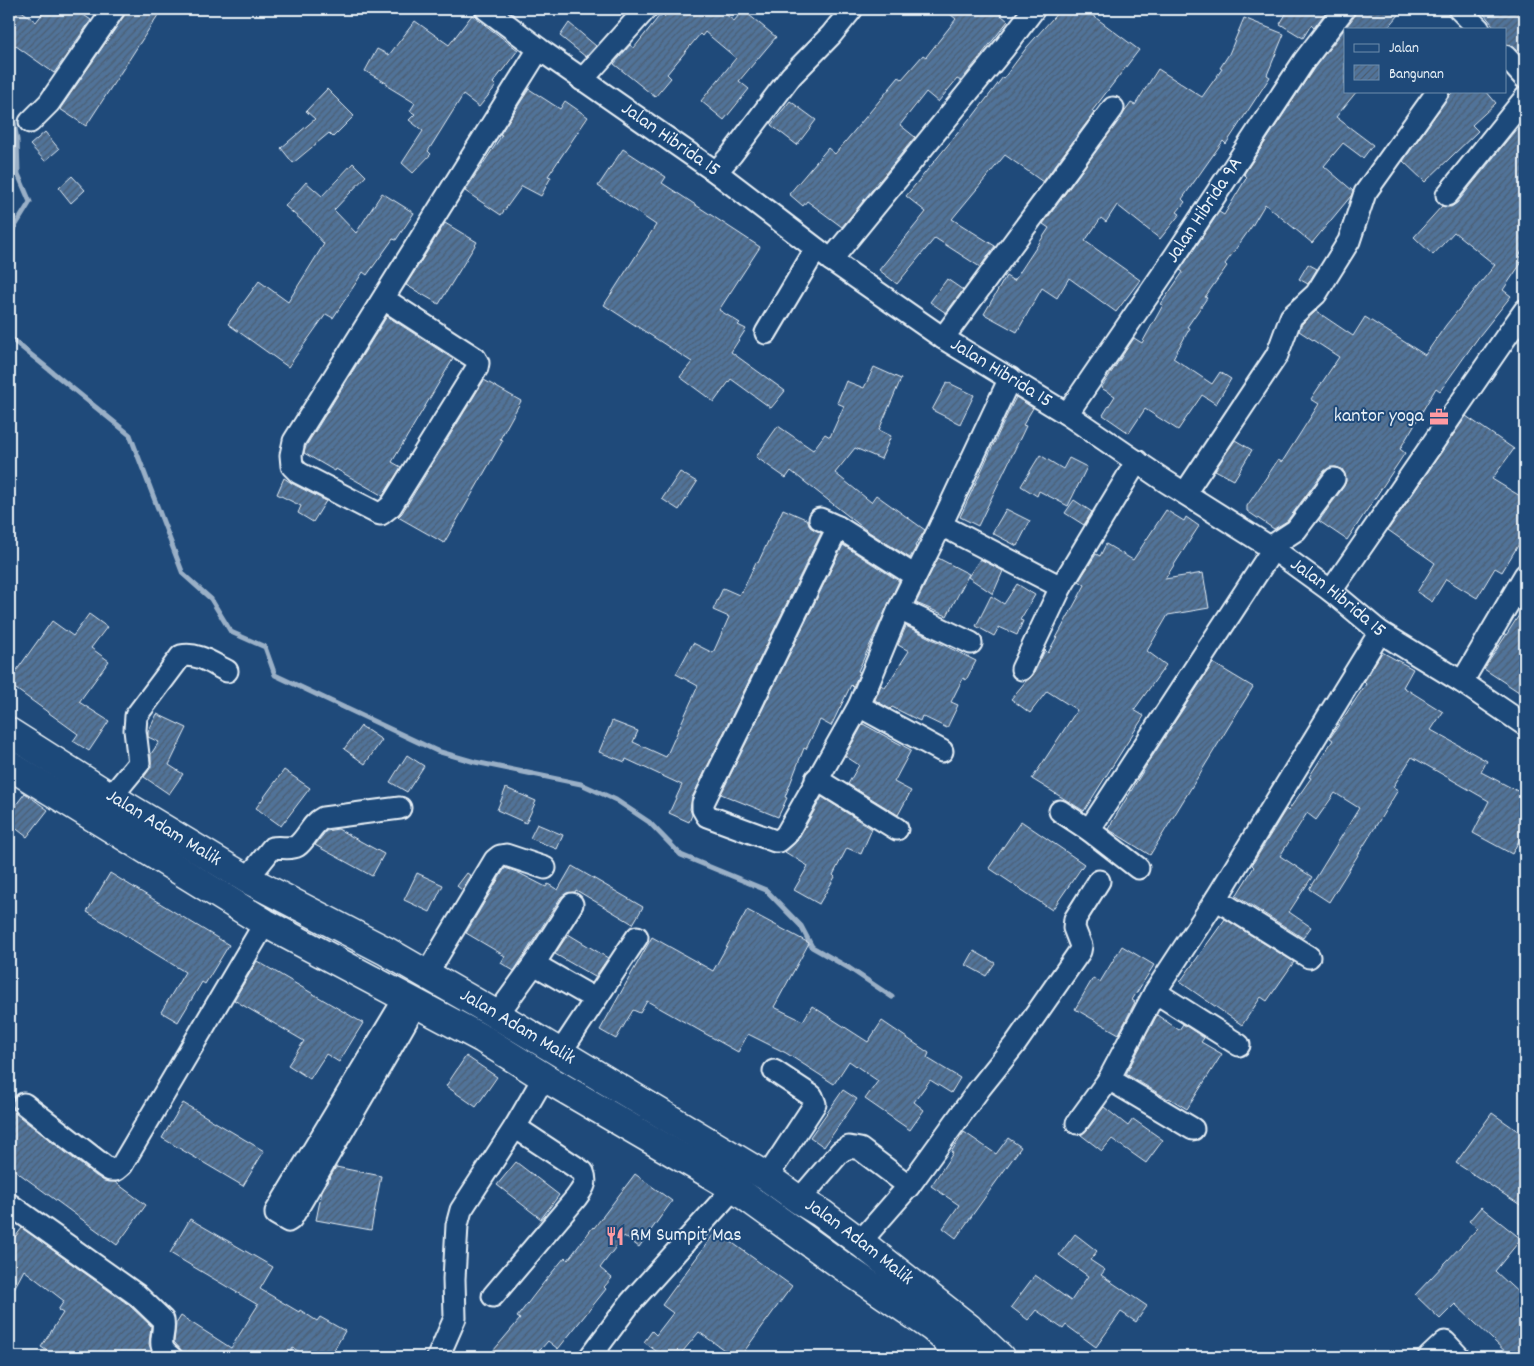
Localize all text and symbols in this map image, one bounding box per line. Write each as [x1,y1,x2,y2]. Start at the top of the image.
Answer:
legend [1344,28,1506,92]
text: Jalan [1389,38,1419,60]
text: Bangunan [1389,64,1444,86]
street label: Jalan Hibrida 15 [615,96,725,184]
street label: Jalan Hibrida 9A [1160,152,1250,269]
street label: Jalan Hibrida 15 [944,331,1057,415]
place label: kantor yoga [1334,403,1425,431]
office icon: kantor yoga [1428,406,1450,428]
street label: Jalan Hibrida 15 [1284,551,1391,645]
street label: Jalan Adam Malik [100,783,226,874]
street label: Jalan Adam Malik [454,982,580,1073]
street label: Jalan Adam Malik [799,1192,919,1293]
place label: RM Sumpit Mas [630,1222,742,1250]
restaurant icon: RM Sumpit Mas [604,1225,626,1247]

